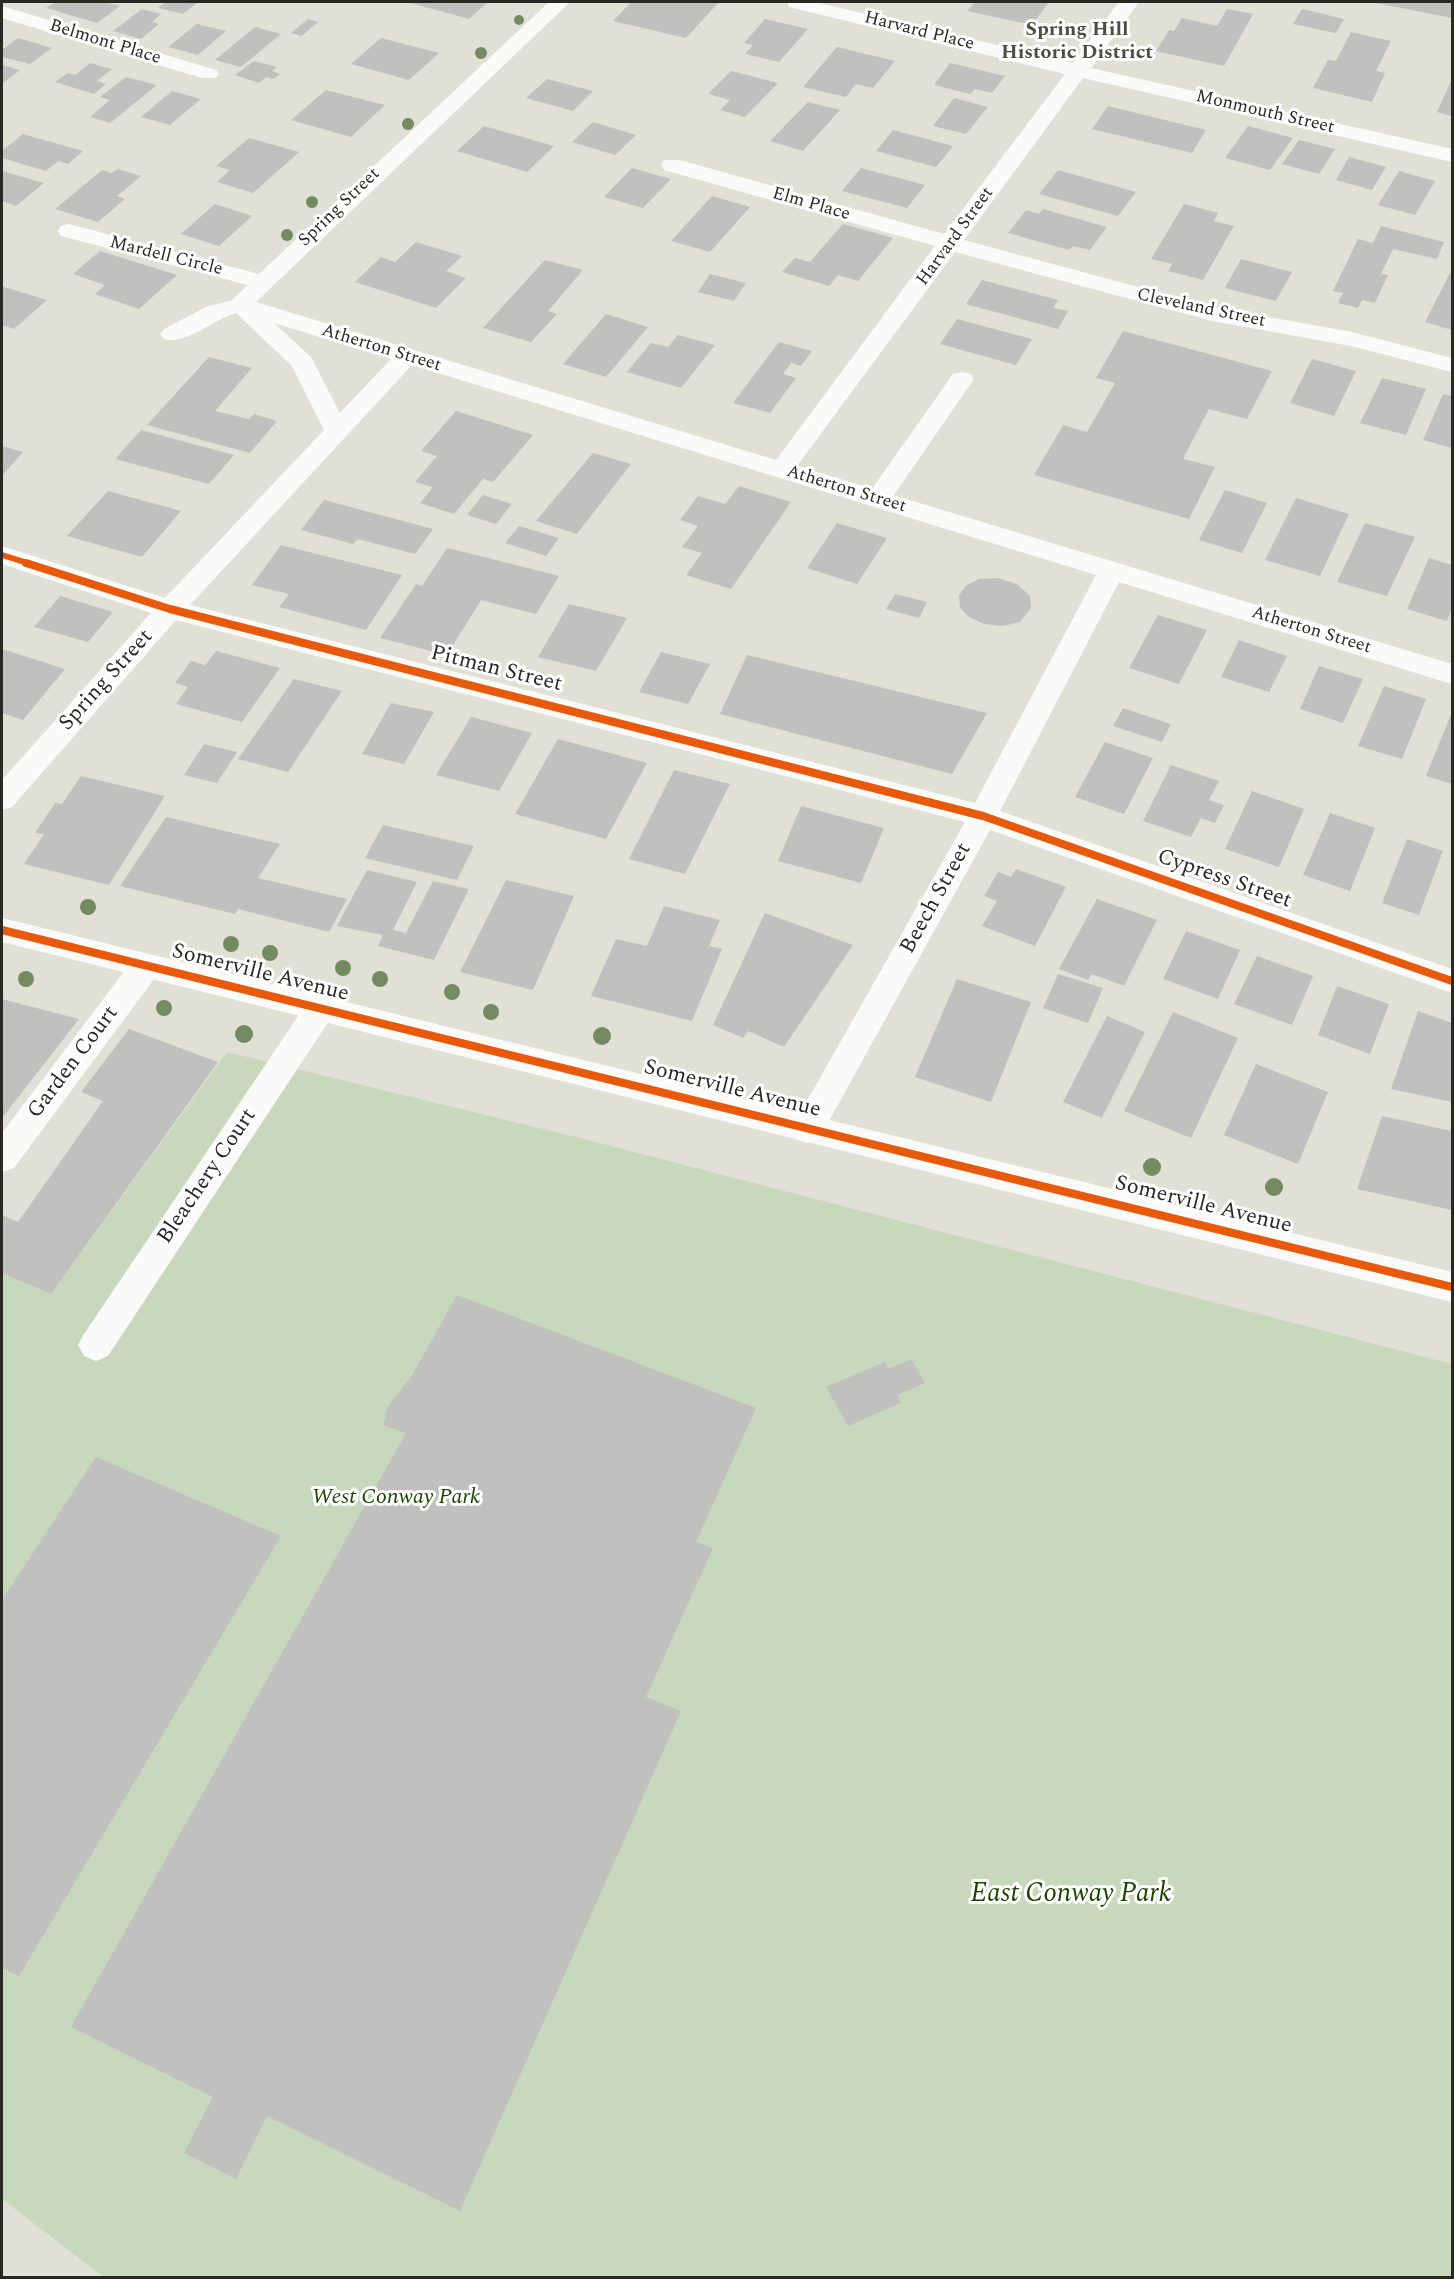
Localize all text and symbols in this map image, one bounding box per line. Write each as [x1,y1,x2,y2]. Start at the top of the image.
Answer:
street label: Harvard Place [862,8,976,56]
street label: Belmont Place [47,16,163,70]
district label: Spring Hill Historic District [1001,19,1153,66]
street label: Monmouth Street [1194,87,1336,139]
street label: Spring Street [295,164,385,252]
street label: Harvard Street [913,183,999,291]
street label: Elm Place [770,184,852,226]
street label: Mardell Circle [107,233,225,281]
street label: Cleveland Street [1135,285,1267,333]
street label: Atherton Street [319,321,443,377]
street label: Atherton Street [784,462,908,518]
street label: Atherton Street [1249,603,1373,659]
street label: Spring Street [54,625,160,737]
street label: Pitman Street [428,641,564,699]
street label: Beech Street [896,839,978,959]
street label: Cypress Street [1153,845,1295,915]
street label: Somerville Avenue [169,939,351,1009]
street label: Garden Court [23,1001,125,1125]
street label: Somerville Avenue [641,1055,823,1125]
street label: Bleachery Court [153,1104,263,1250]
street label: Somerville Avenue [1112,1171,1294,1241]
park label: West Conway Park [312,1486,480,1512]
park label: East Conway Park [971,1880,1171,1912]

